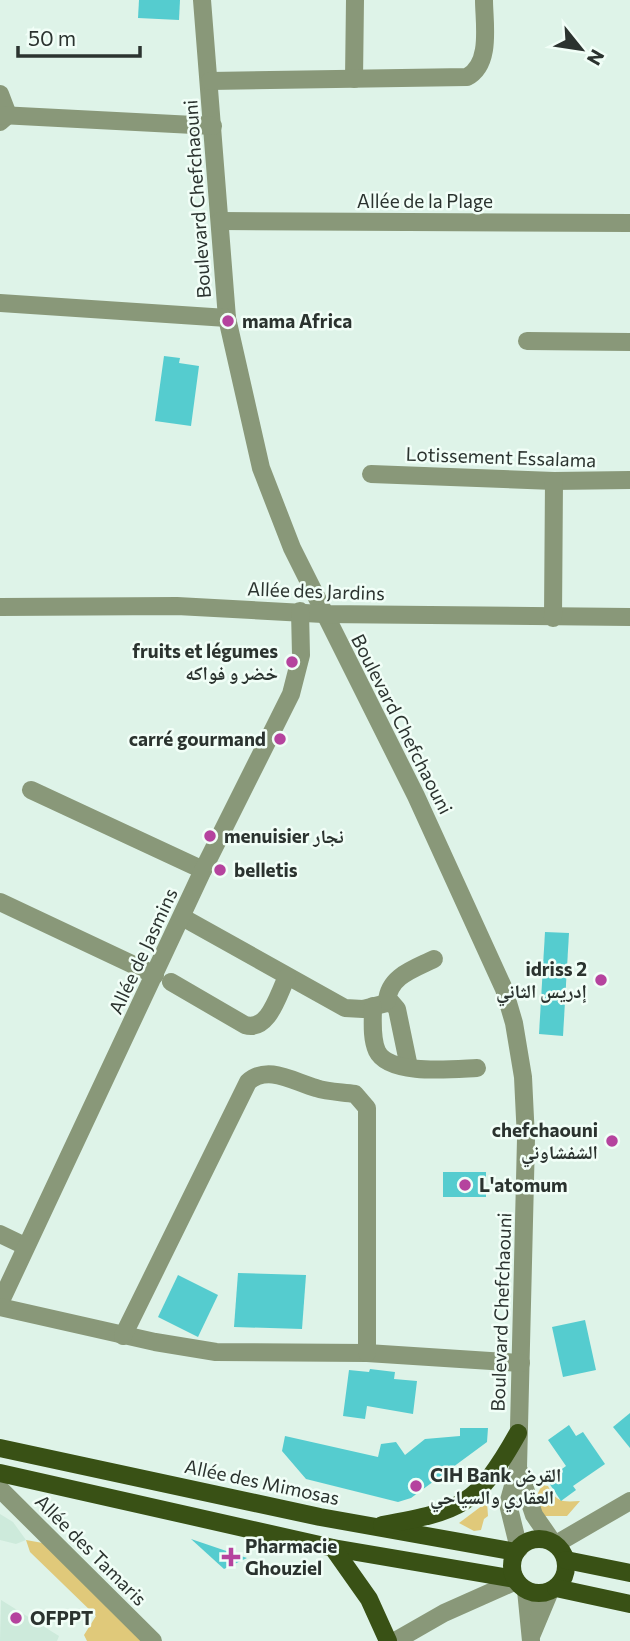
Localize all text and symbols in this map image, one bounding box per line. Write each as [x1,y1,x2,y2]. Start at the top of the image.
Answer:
scale bar [18,14,140,58]
north arrow [546,14,616,84]
text: 50 m [28,25,76,50]
text: N [583,46,610,70]
street label: Boulevard Chefchaouni [178,99,215,299]
street label: Allée de la Plage [357,189,493,212]
place label: mama Africa [242,309,352,332]
marker: mama Africa [220,313,236,329]
street label: Lotissement Essalama [405,442,597,471]
street label: Allée des Jardins [247,577,385,604]
street label: Boulevard Chefchaouni [347,630,458,818]
place label: fruits et légumes خضر و فواكه [132,639,278,684]
marker: fruits et légumes خضر و فواكه [284,654,300,670]
place label: carré gourmand [129,727,266,750]
marker: carré gourmand [272,731,288,747]
place label: menuisier نجار [224,824,344,847]
marker: menuisier نجار [202,828,218,844]
place label: belletis [234,858,298,881]
marker: belletis [212,862,228,878]
street label: Allée de Jasmins [103,884,182,1017]
place label: idriss 2 إدريس الثاني [496,957,587,1007]
marker: idriss 2 إدريس الثاني [593,972,609,988]
place label: chefchaouni الشفشاوني [492,1118,598,1168]
marker: chefchaouni الشفشاوني [604,1133,620,1149]
place label: L'atomum [479,1173,568,1196]
marker: L'atomum [457,1177,473,1193]
street label: Boulevard Chefchaouni [486,1212,515,1412]
street label: Allée des Mimosas [183,1454,342,1509]
place label: CIH Bank القرض العقاري والسياحي [430,1463,561,1513]
marker: CIH Bank القرض العقاري والسياحي [408,1478,424,1494]
street label: Allée des Tamaris [31,1489,152,1610]
place label: Pharmacie Ghouziel [245,1534,337,1579]
marker: Pharmacie Ghouziel [223,1549,239,1565]
place label: OFPPT [30,1606,93,1629]
marker: OFPPT [8,1610,24,1626]

